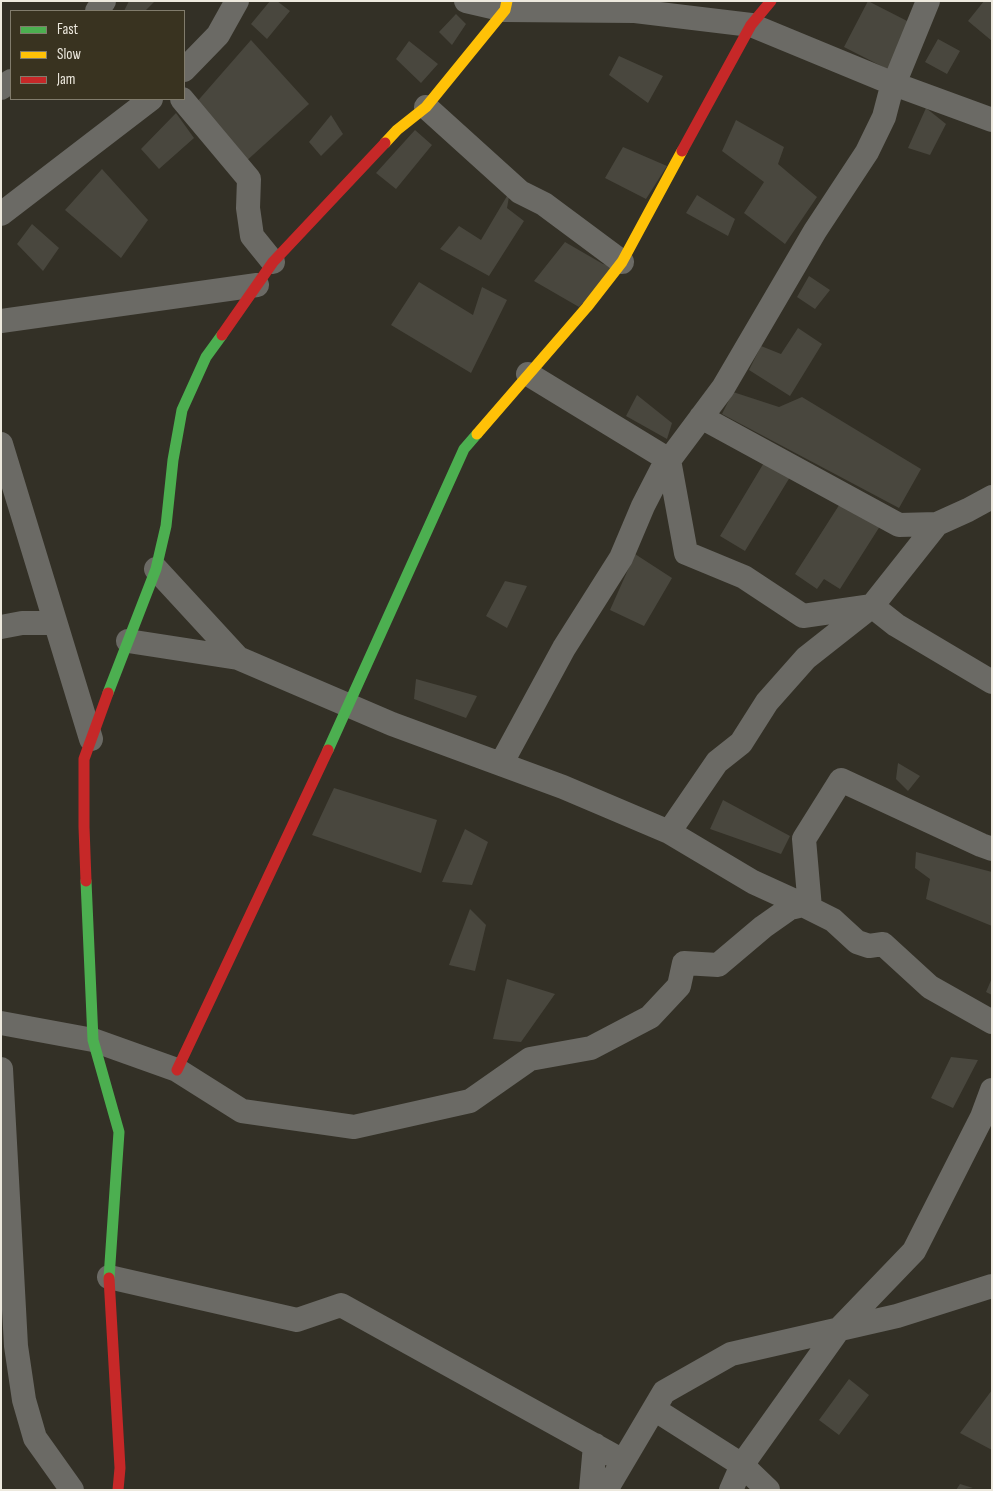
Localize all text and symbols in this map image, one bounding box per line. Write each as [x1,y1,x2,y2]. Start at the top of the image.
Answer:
legend [10,10,185,100]
text: Fast [57,20,78,39]
text: Slow [57,45,81,64]
text: Jam [57,70,75,89]

